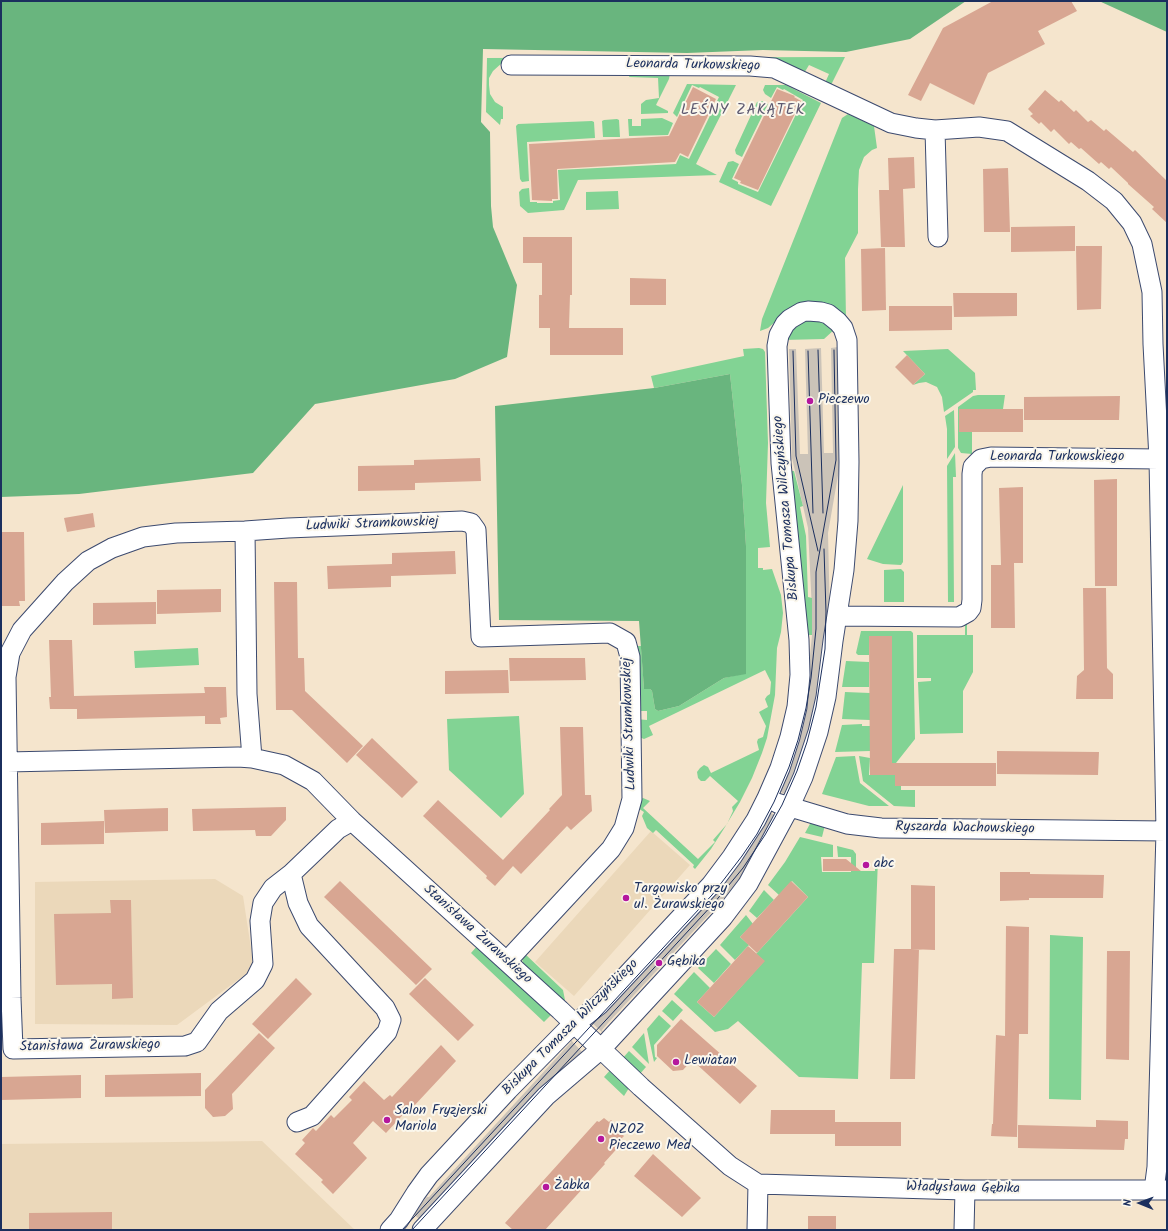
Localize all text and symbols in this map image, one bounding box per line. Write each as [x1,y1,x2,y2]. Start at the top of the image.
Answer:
street label: Leonarda Turkowskiego [626,56,760,76]
district label: LEŚNY ZAKĄTEK [681,102,805,120]
place label: Pieczewo [818,393,870,409]
marker: Pieczewo [805,396,815,406]
street label: Biskupa Tomasza Wilczyńskiego [771,415,803,601]
street label: Leonarda Turkowskiego [990,450,1124,466]
street label: Ludwiki Stramkowskiej [305,514,439,536]
street label: Ludwiki Stramkowskiej [619,657,641,791]
street label: Ryszarda Wachowskiego [895,819,1035,839]
place label: abc [874,857,894,873]
marker: abc [861,860,871,870]
street label: Stanisława Żurawskiego [419,882,535,988]
place label: Targowisko przy ul. Żurawskiego [634,882,727,914]
marker: Targowisko przy ul. Żurawskiego [621,893,631,903]
place label: Gębika [667,955,705,971]
street label: Biskupa Tomasza Wilczyńskiego [499,956,643,1100]
marker: Gębika [654,958,664,968]
street label: Stanisława Żurawskiego [20,1037,160,1057]
place label: Lewiatan [684,1054,737,1070]
marker: Lewiatan [671,1057,681,1067]
place label: Salon Fryzjerski Mariola [395,1104,487,1136]
marker: Salon Fryzjerski Mariola [382,1115,392,1125]
place label: NZOZ Pieczewo Med [609,1123,691,1156]
marker: NZOZ Pieczewo Med [596,1134,606,1144]
place label: Żabka [554,1179,590,1195]
street label: Władysława Gębika [906,1180,1020,1198]
marker: Żabka [541,1182,551,1192]
north arrow [1120,1183,1160,1223]
text: N [1119,1199,1137,1206]

